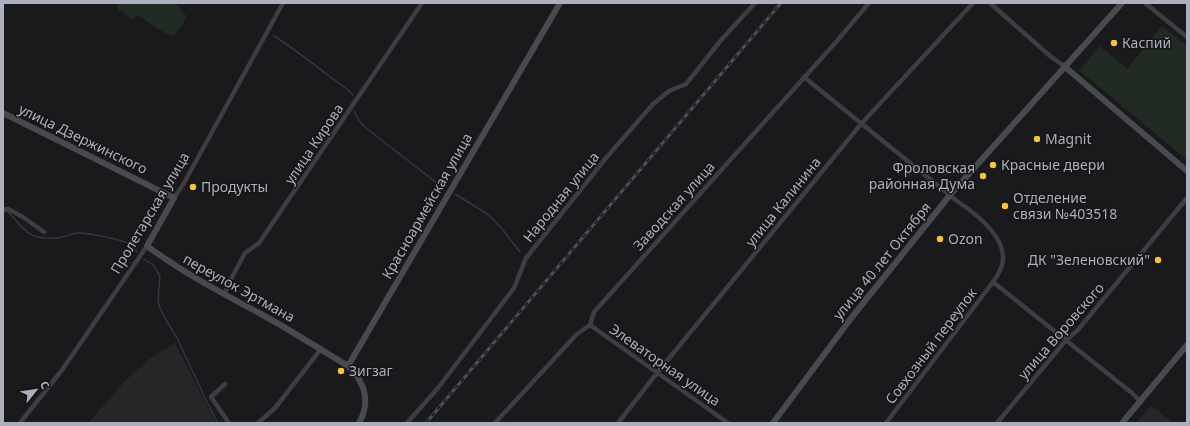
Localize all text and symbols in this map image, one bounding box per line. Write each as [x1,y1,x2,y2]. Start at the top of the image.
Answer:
place label: Каспий [1122,33,1171,52]
marker: Каспий [1109,38,1119,48]
street label: улица Дзержинского [16,99,151,178]
street label: улица Кирова [280,100,348,188]
street label: Красноармейская улица [377,129,476,282]
place label: Magnit [1045,129,1091,148]
marker: Magnit [1032,134,1042,144]
street label: Пролетарская улица [106,148,193,277]
street label: Народная улица [518,148,603,246]
street label: улица Калинина [741,153,825,251]
place label: Красные двери [1001,155,1105,174]
street label: Заводская улица [629,157,719,254]
place label: Фроловская районная Дума [869,158,975,193]
marker: Красные двери [988,160,998,170]
marker: Фроловская районная Дума [978,171,988,181]
place label: Продукты [201,177,268,196]
marker: Продукты [188,182,198,192]
place label: Отделение связи №403518 [1013,188,1117,223]
street label: улица 40 лет Октября [828,198,935,324]
marker: Отделение связи №403518 [1000,201,1010,211]
place label: Ozon [948,229,983,248]
marker: Ozon [935,234,945,244]
street label: переулок Эртмана [180,249,298,326]
place label: ДК "Зеленовский" [1028,250,1150,269]
marker: ДК "Зеленовский" [1153,255,1163,265]
street label: улица Воровского [1013,278,1108,383]
street label: Совхозный переулок [881,283,981,408]
street label: Элеваторная улица [606,319,725,410]
place label: Зигзаг [349,361,393,380]
marker: Зигзаг [336,366,346,376]
north arrow [16,370,56,410]
text: С [37,378,53,392]

